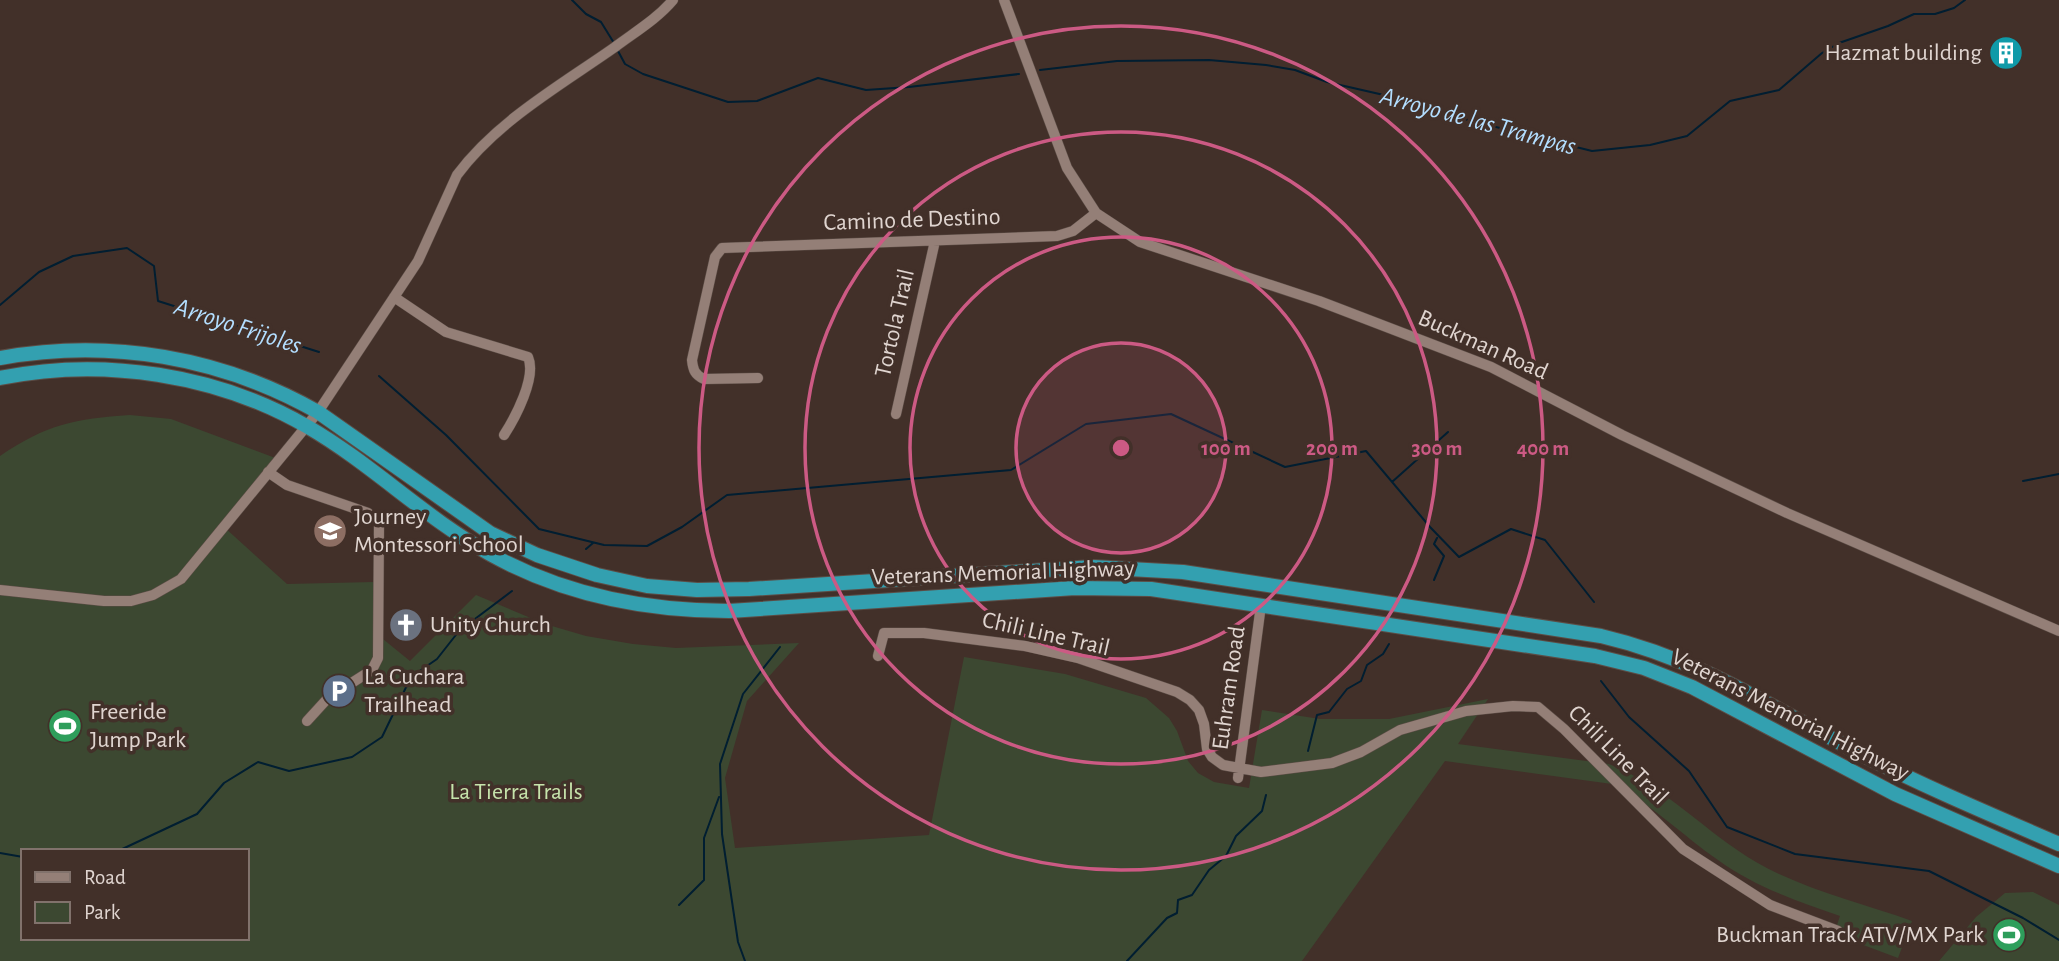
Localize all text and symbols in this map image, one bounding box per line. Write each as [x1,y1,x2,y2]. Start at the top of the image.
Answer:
building icon: Hazmat building [1987,34,2025,72]
place label: Hazmat building [1825,41,1982,65]
water label: Arroyo de las Trampas [1376,82,1579,160]
street label: Camino de Destino [823,205,1001,235]
street label: Tortola Trail [871,267,919,379]
water label: Arroyo Frijoles [170,293,305,359]
street label: Buckman Road [1414,306,1552,384]
centre of rings [1109,436,1133,460]
text: 100 m [1201,438,1251,459]
text: 200 m [1306,438,1358,459]
text: 300 m [1411,438,1463,459]
text: 400 m [1517,438,1569,459]
place label: Journey Montessori School [354,505,524,557]
school or university icon: Journey Montessori School [311,512,349,550]
street label: Veterans Memorial Highway [871,556,1135,590]
church icon: Unity Church [387,606,425,644]
street label: Chili Line Trail [980,608,1112,660]
place label: Unity Church [430,613,551,637]
street label: Euhram Road [1208,625,1250,751]
street label: Veterans Memorial Highway [1667,645,1913,785]
place label: La Cuchara Trailhead [364,665,465,717]
parking icon: La Cuchara Trailhead [320,672,358,710]
place label: Freeride Jump Park [90,700,186,752]
street label: Chili Line Trail [1563,700,1673,810]
sports icon: Freeride Jump Park [46,707,84,745]
park label: La Tierra Trails [449,780,583,804]
legend [21,849,248,940]
text: Road [84,867,126,888]
text: Park [84,902,121,923]
sports icon: Buckman Track ATV/MX Park [1990,916,2028,954]
place label: Buckman Track ATV/MX Park [1716,923,1984,947]

